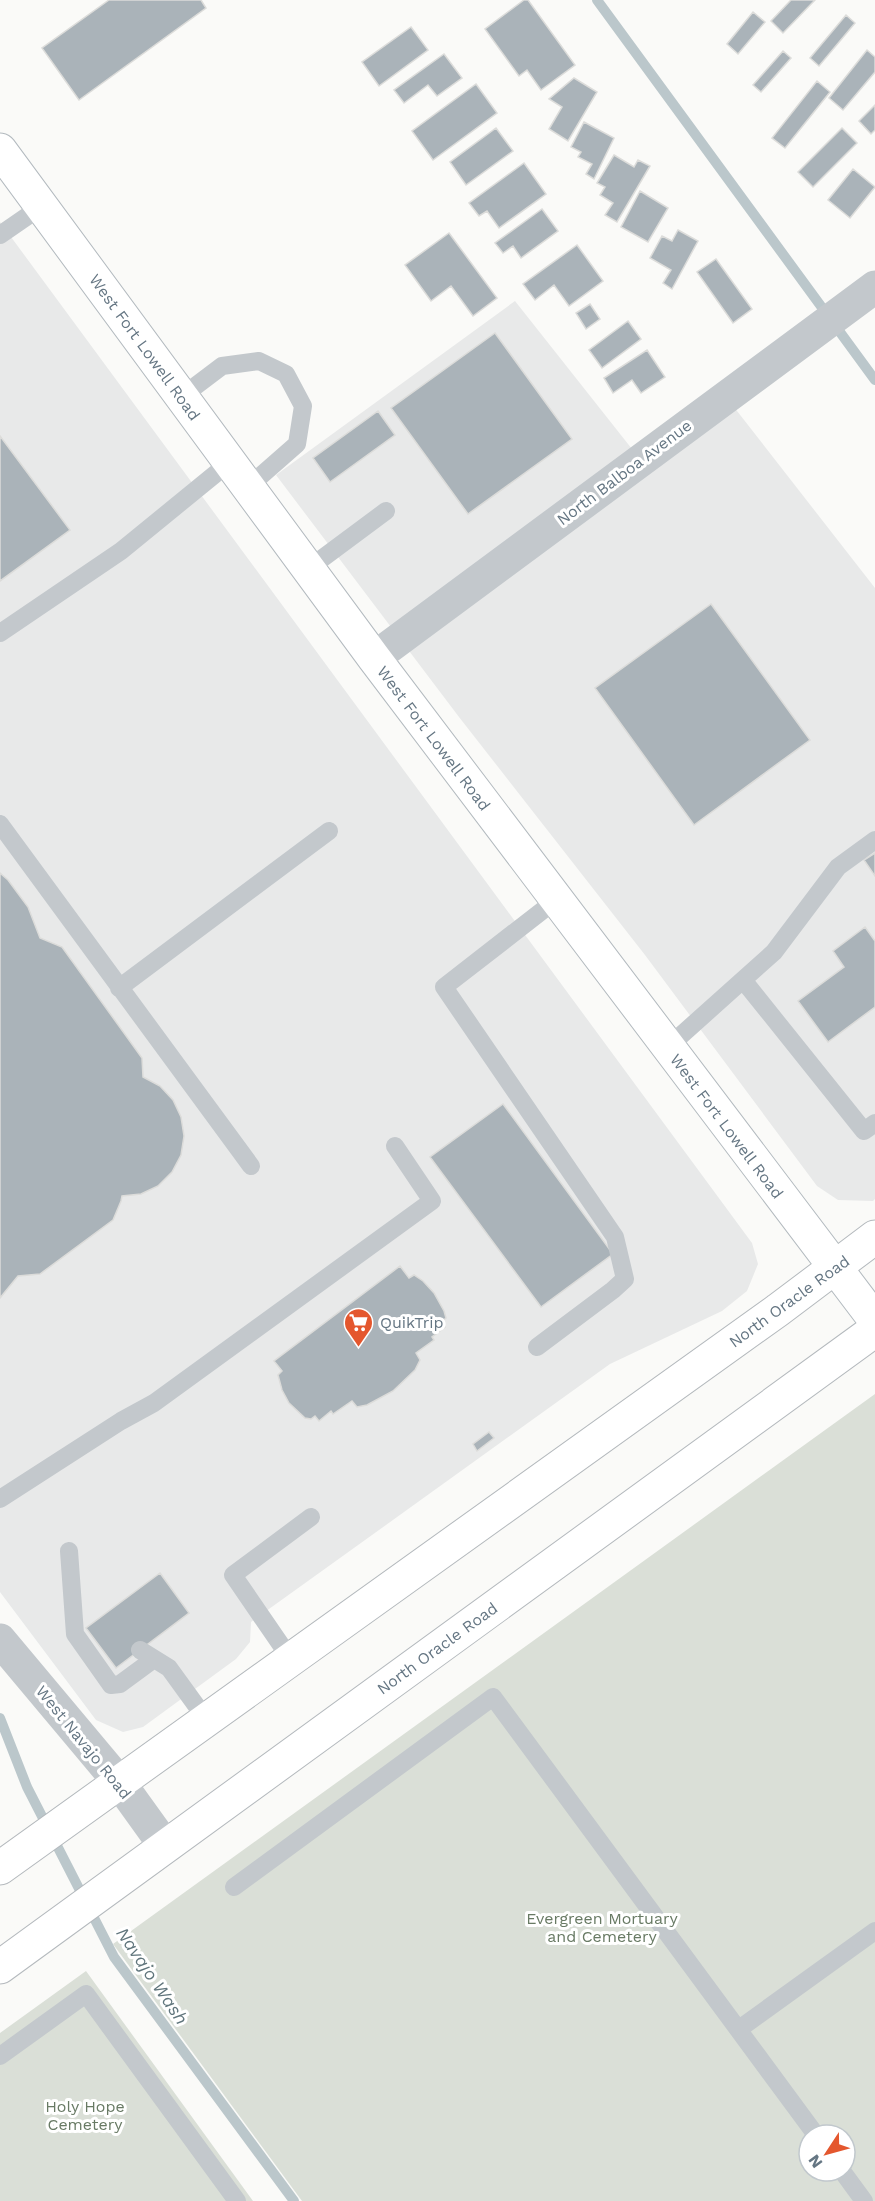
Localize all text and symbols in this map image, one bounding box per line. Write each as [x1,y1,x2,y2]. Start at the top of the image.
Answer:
street label: West Fort Lowell Road [85,270,204,424]
street label: North Balboa Avenue [553,416,695,529]
street label: West Fort Lowell Road [373,662,494,814]
street label: West Fort Lowell Road [666,1050,787,1202]
street label: North Oracle Road [725,1251,853,1351]
supermarket icon: QuikTrip [343,1306,375,1348]
place label: QuikTrip [380,1313,444,1332]
street label: North Oracle Road [373,1598,501,1698]
street label: West Navajo Road [32,1682,135,1803]
park label: Evergreen Mortuary and Cemetery [526,1909,679,1946]
water label: Navajo Wash [112,1923,193,2028]
park label: Holy Hope Cemetery [45,2097,125,2134]
north arrow [797,2123,857,2183]
text: N [804,2151,826,2172]

